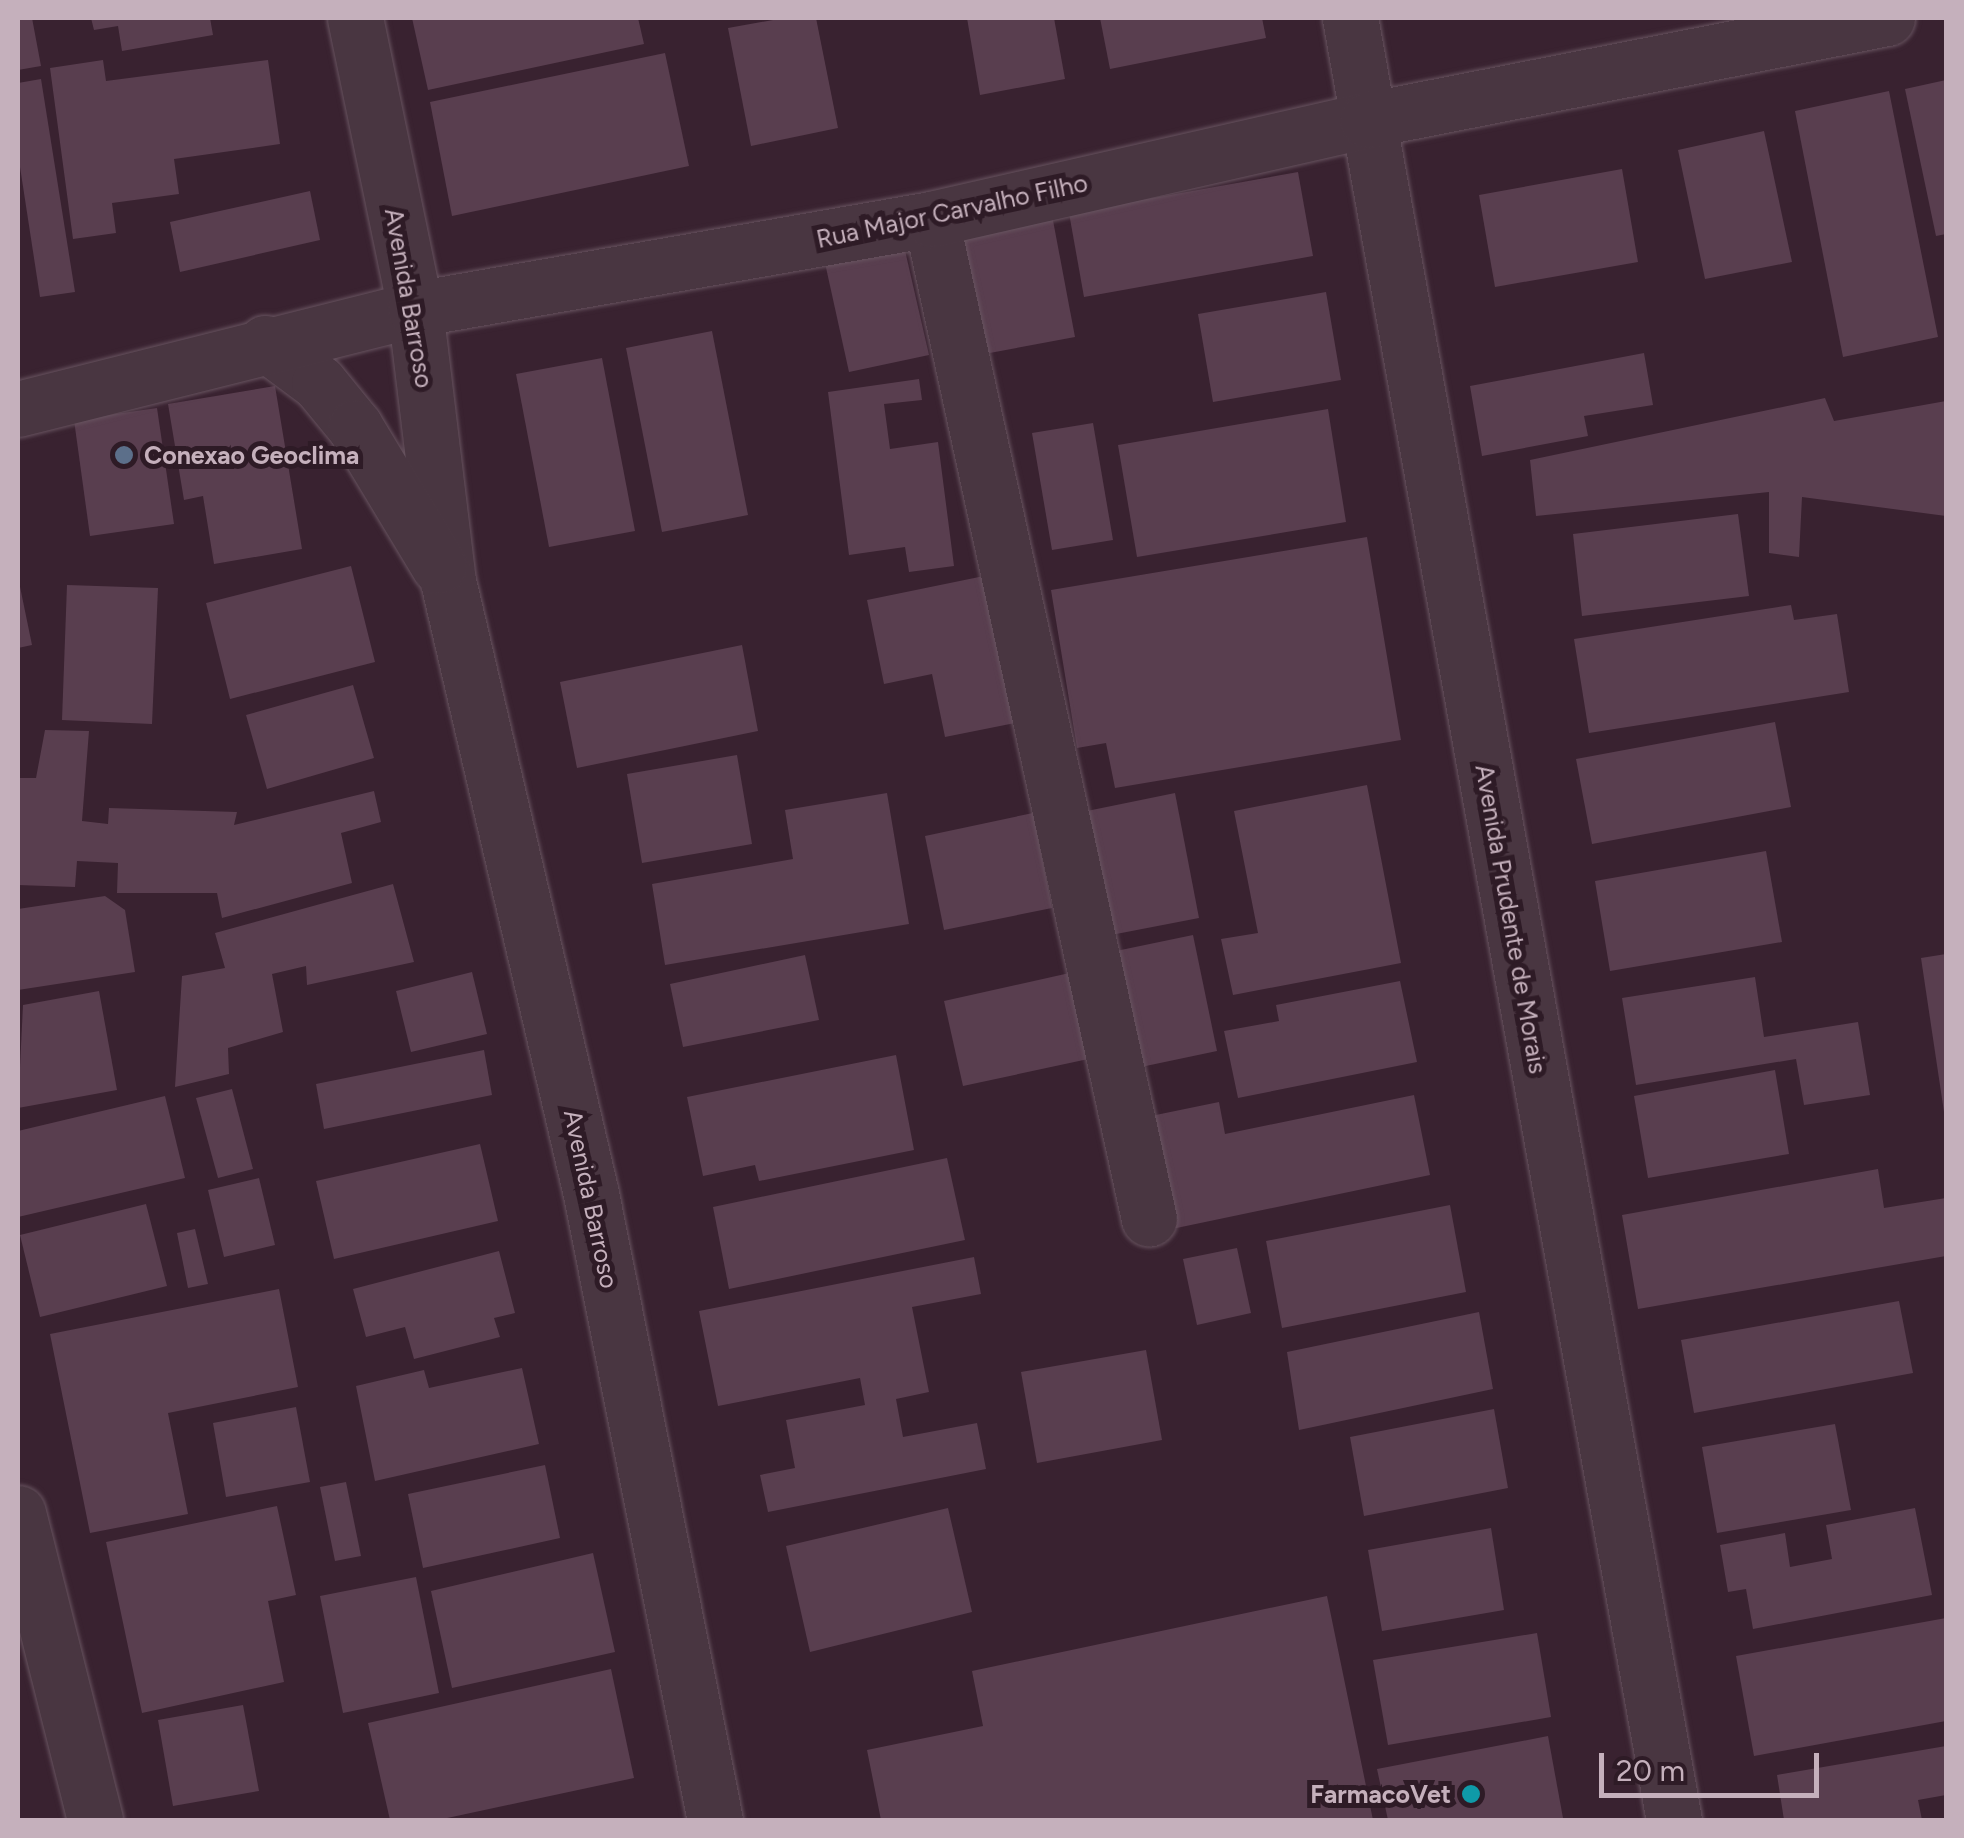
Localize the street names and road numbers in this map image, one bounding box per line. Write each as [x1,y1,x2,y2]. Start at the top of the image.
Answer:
street label: Rua Major Carvalho Filho [814,168,1090,254]
street label: Avenida Barroso [378,206,440,390]
street label: Avenida Prudente de Morais [1469,762,1553,1076]
street label: Avenida Barroso [557,1107,625,1291]

